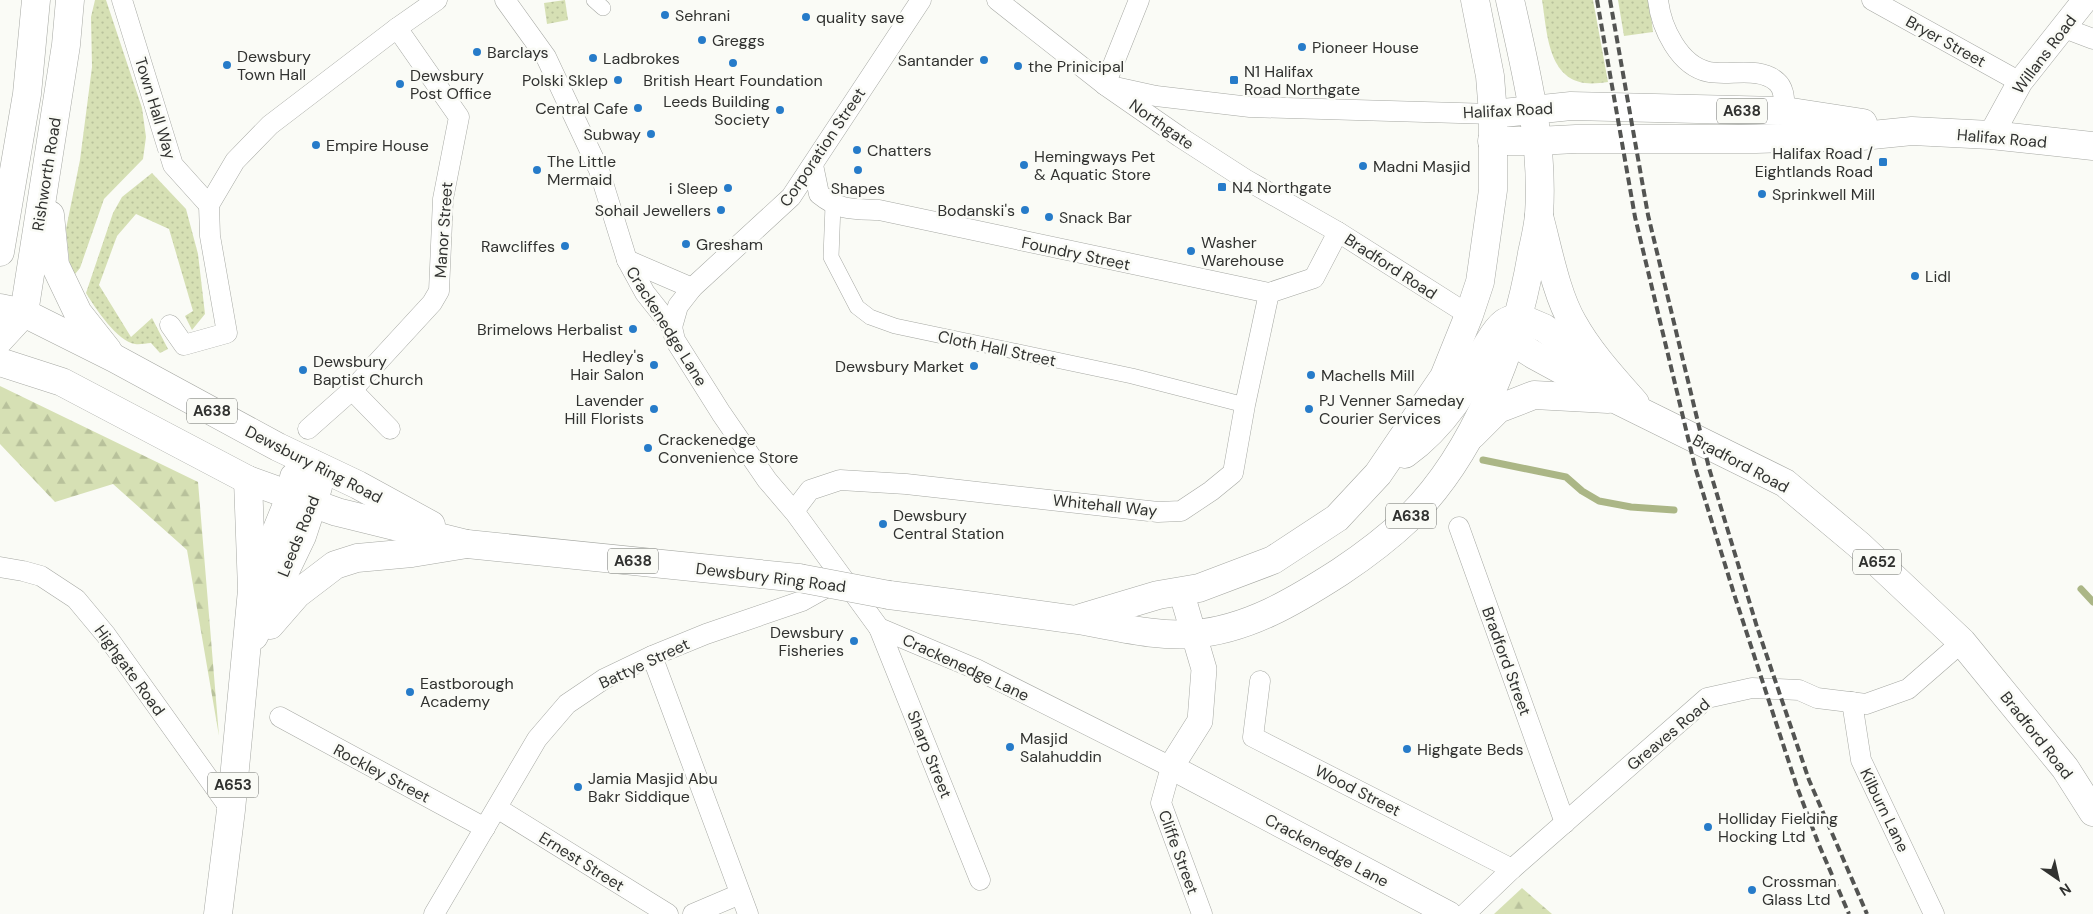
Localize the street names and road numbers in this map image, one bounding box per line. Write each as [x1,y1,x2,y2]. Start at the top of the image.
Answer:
street label: Willans Road [2008,10,2081,98]
street label: Bryer Street [1902,11,1989,72]
street label: Town Hall Way [130,55,181,162]
street label: Corporation Street [775,84,870,211]
street label: Northgate [1125,94,1198,154]
street label: Halifax Road [1462,98,1554,123]
road number: A638 [1717,98,1767,124]
street label: Rishworth Road [27,116,66,232]
street label: Halifax Road [1956,124,2048,153]
street label: Manor Street [430,181,457,279]
street label: Bradford Road [1341,229,1441,304]
street label: Foundry Street [1020,232,1132,275]
street label: Crackenedge Lane [621,262,712,390]
street label: Cloth Hall Street [936,326,1058,371]
road number: A638 [187,398,237,424]
street label: Dewsbury Ring Road [242,421,386,508]
street label: Bradford Road [1689,429,1793,498]
street label: Whitehall Way [1052,490,1158,521]
street label: Leeds Road [273,492,324,580]
road number: A638 [1386,504,1436,528]
road number: A638 [608,548,658,574]
road number: A652 [1853,550,1901,574]
street label: Dewsbury Ring Road [695,558,847,597]
street label: Bradford Street [1477,604,1536,718]
street label: Highgate Road [90,621,170,720]
street label: Crackenedge Lane [899,629,1033,706]
street label: Battye Street [596,633,693,694]
street label: Bradford Road [1996,687,2078,784]
street label: Greaves Road [1623,694,1714,775]
street label: Sharp Street [902,707,957,801]
street label: Rockley Street [330,739,434,808]
street label: Wood Street [1311,760,1404,821]
street label: Kilburn Lane [1855,765,1914,856]
road number: A653 [208,772,258,798]
street label: Cliffe Street [1154,807,1203,897]
street label: Crackenedge Lane [1261,809,1392,892]
street label: Ernest Street [535,827,628,896]

